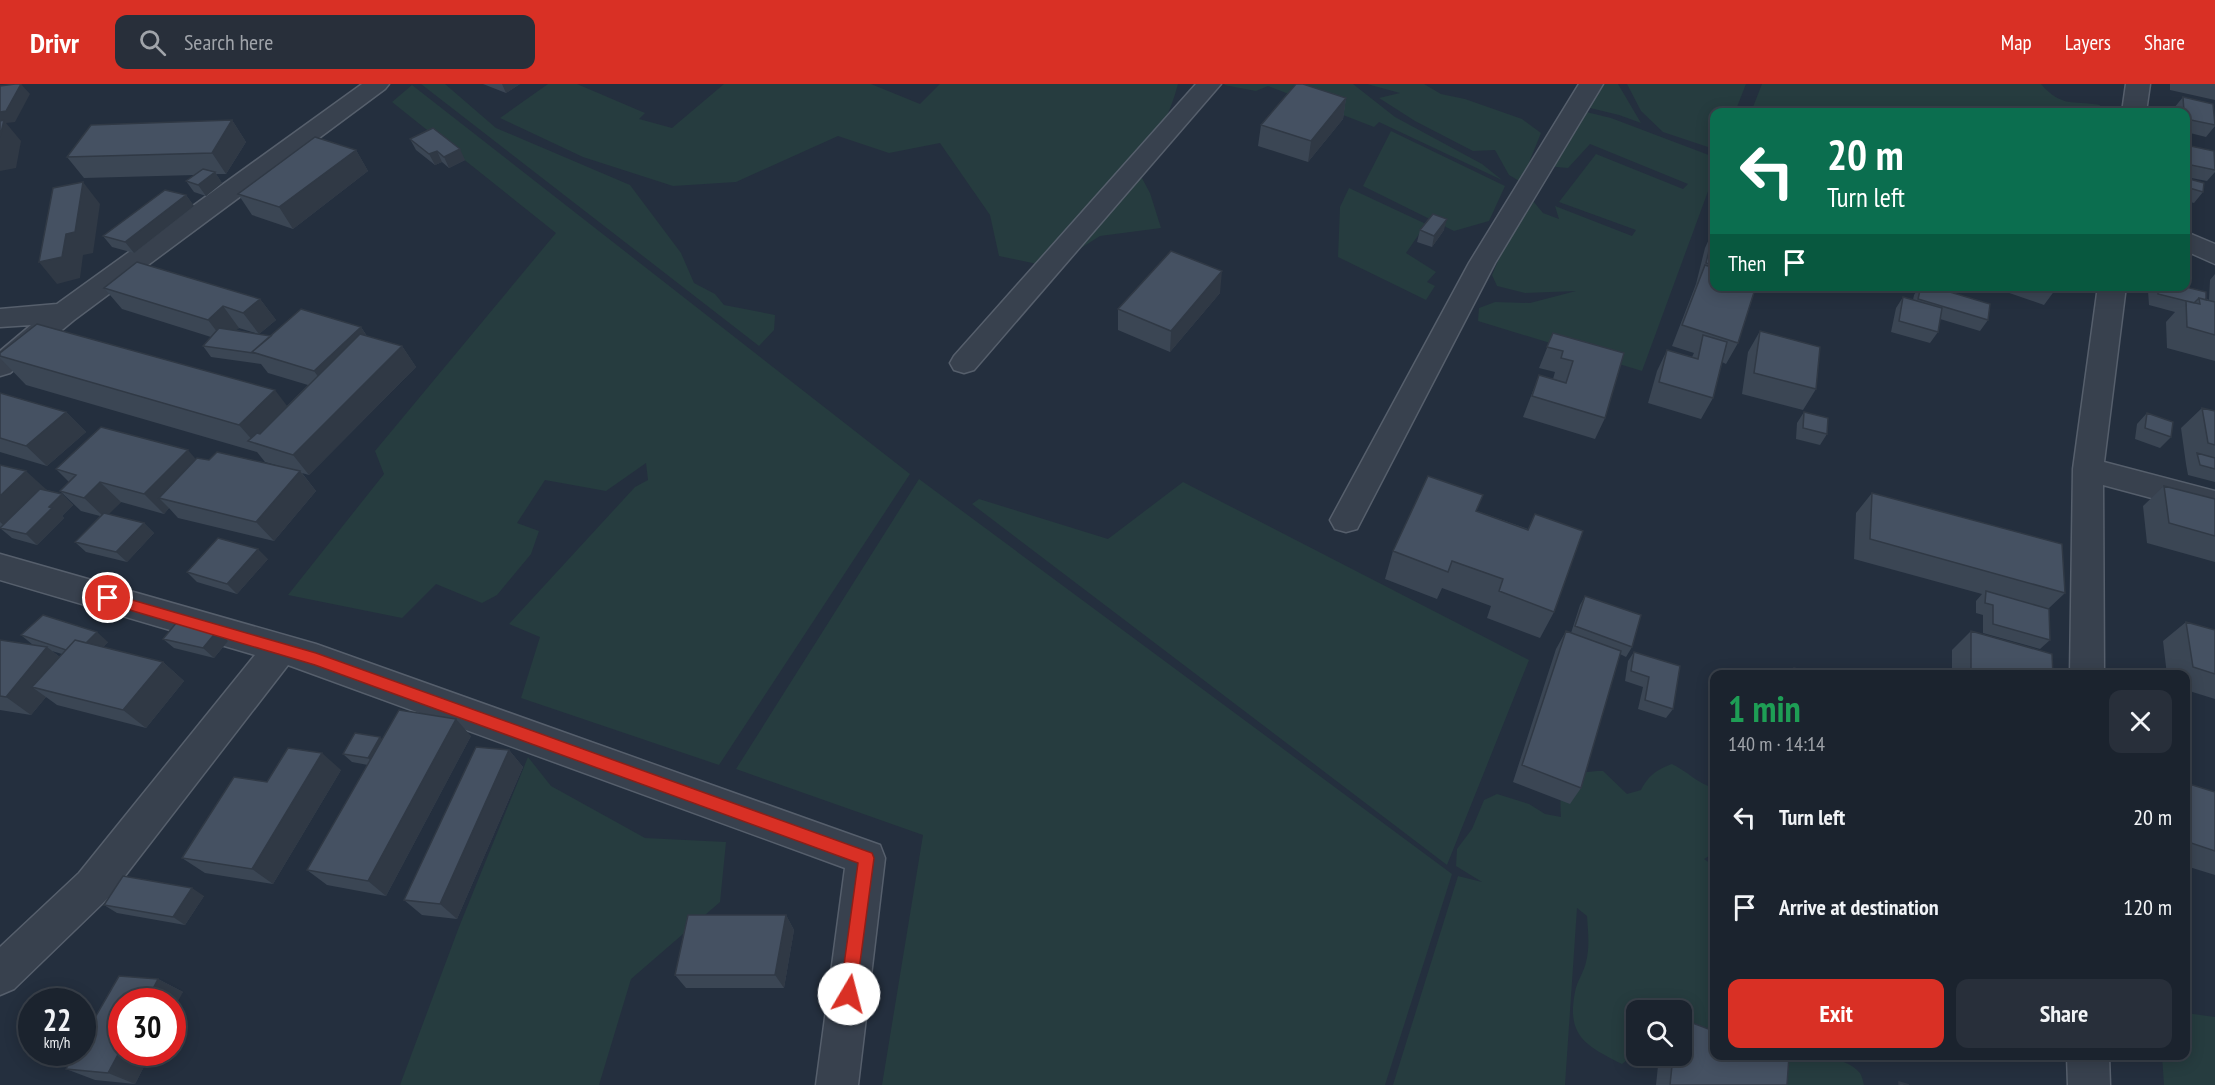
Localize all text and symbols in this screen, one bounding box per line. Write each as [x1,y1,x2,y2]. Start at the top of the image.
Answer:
search box [115,15,535,69]
text: Drivr [30,24,79,61]
icon: search [136,26,169,59]
text: Search here [184,28,273,56]
text: Map [2001,29,2032,56]
text: Layers [2065,29,2111,56]
text: Share [2144,29,2185,56]
text: 20 m [1827,127,1904,182]
icon: left [1728,132,1806,210]
text: Turn left [1827,180,1905,214]
icon: arrive [1778,246,1811,279]
text: Then [1728,249,1766,277]
pin [82,572,133,623]
icon: arrive [91,581,124,614]
text: 1 min [1728,685,1801,732]
button: close [2109,690,2172,753]
text: 140 m · 14:14 [1728,731,1825,757]
icon: left [1728,801,1761,834]
text: Turn left [1779,803,1845,831]
text: 20 m [2133,803,2172,831]
icon: arrive [1728,891,1761,924]
text: Arrive at destination [1779,893,1939,921]
text: 120 m [2123,893,2172,921]
position arrow [817,962,881,1026]
button: Exit [1728,979,1944,1048]
button: Share [1956,979,2172,1048]
speed limit sign: 30 [108,988,186,1066]
text: 22 [43,1000,71,1039]
map controls [1626,1000,1692,1066]
button: search [1626,1000,1692,1066]
text: km/h [44,1033,70,1052]

